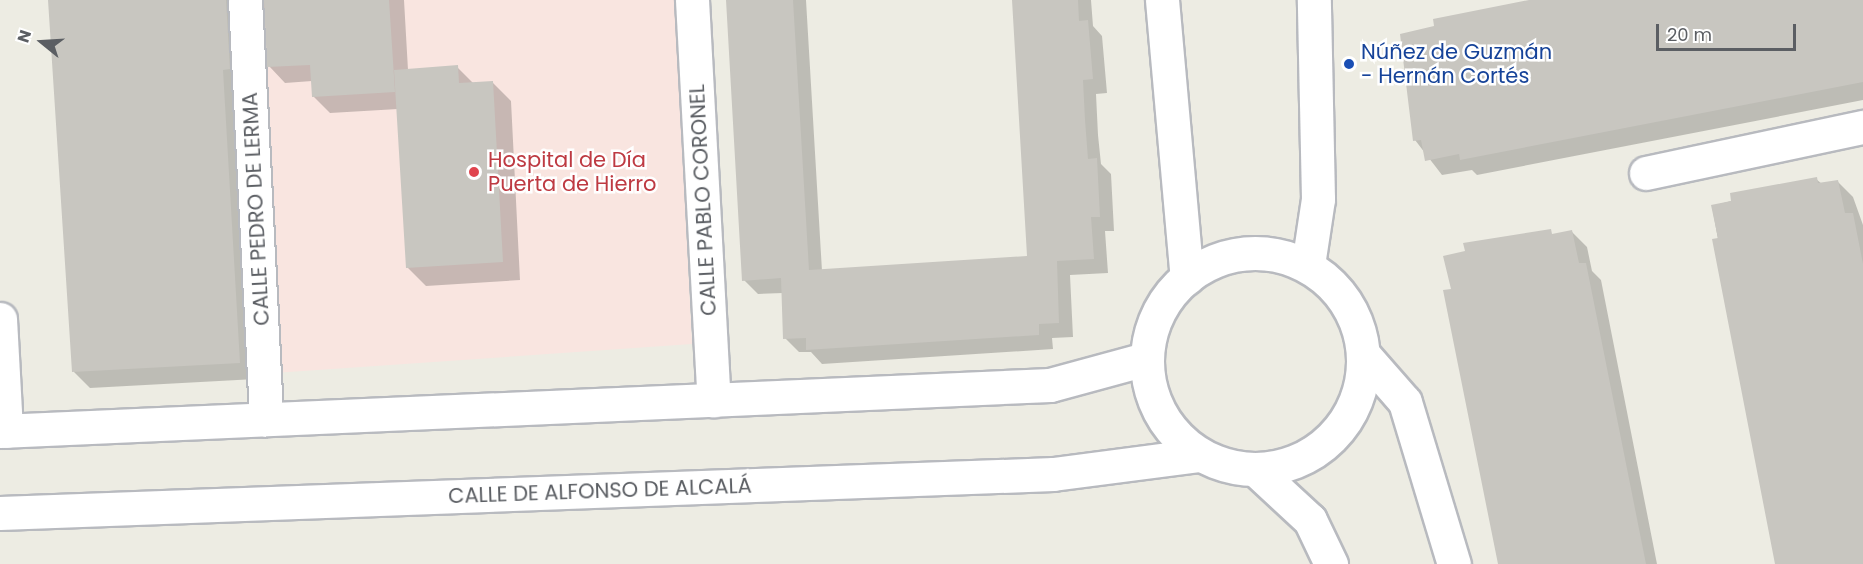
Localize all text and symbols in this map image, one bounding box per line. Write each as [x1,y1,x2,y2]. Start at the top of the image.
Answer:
north arrow [12,12,72,72]
scale bar [1659,12,1798,50]
text: 20 m [1667,22,1712,47]
text: N [12,27,37,46]
place label: Núñez de Guzmán - Hernán Cortés [1361,39,1552,89]
marker: Núñez de Guzmán - Hernán Cortés [1342,57,1356,71]
street label: CALLE PABLO CORONEL [684,84,722,316]
street label: CALLE PEDRO DE LERMA [237,92,275,326]
place label: Hospital de Día Puerta de Hierro [488,147,657,197]
marker: Hospital de Día Puerta de Hierro [465,163,483,181]
street label: CALLE DE ALFONSO DE ALCALÁ [448,473,752,509]

